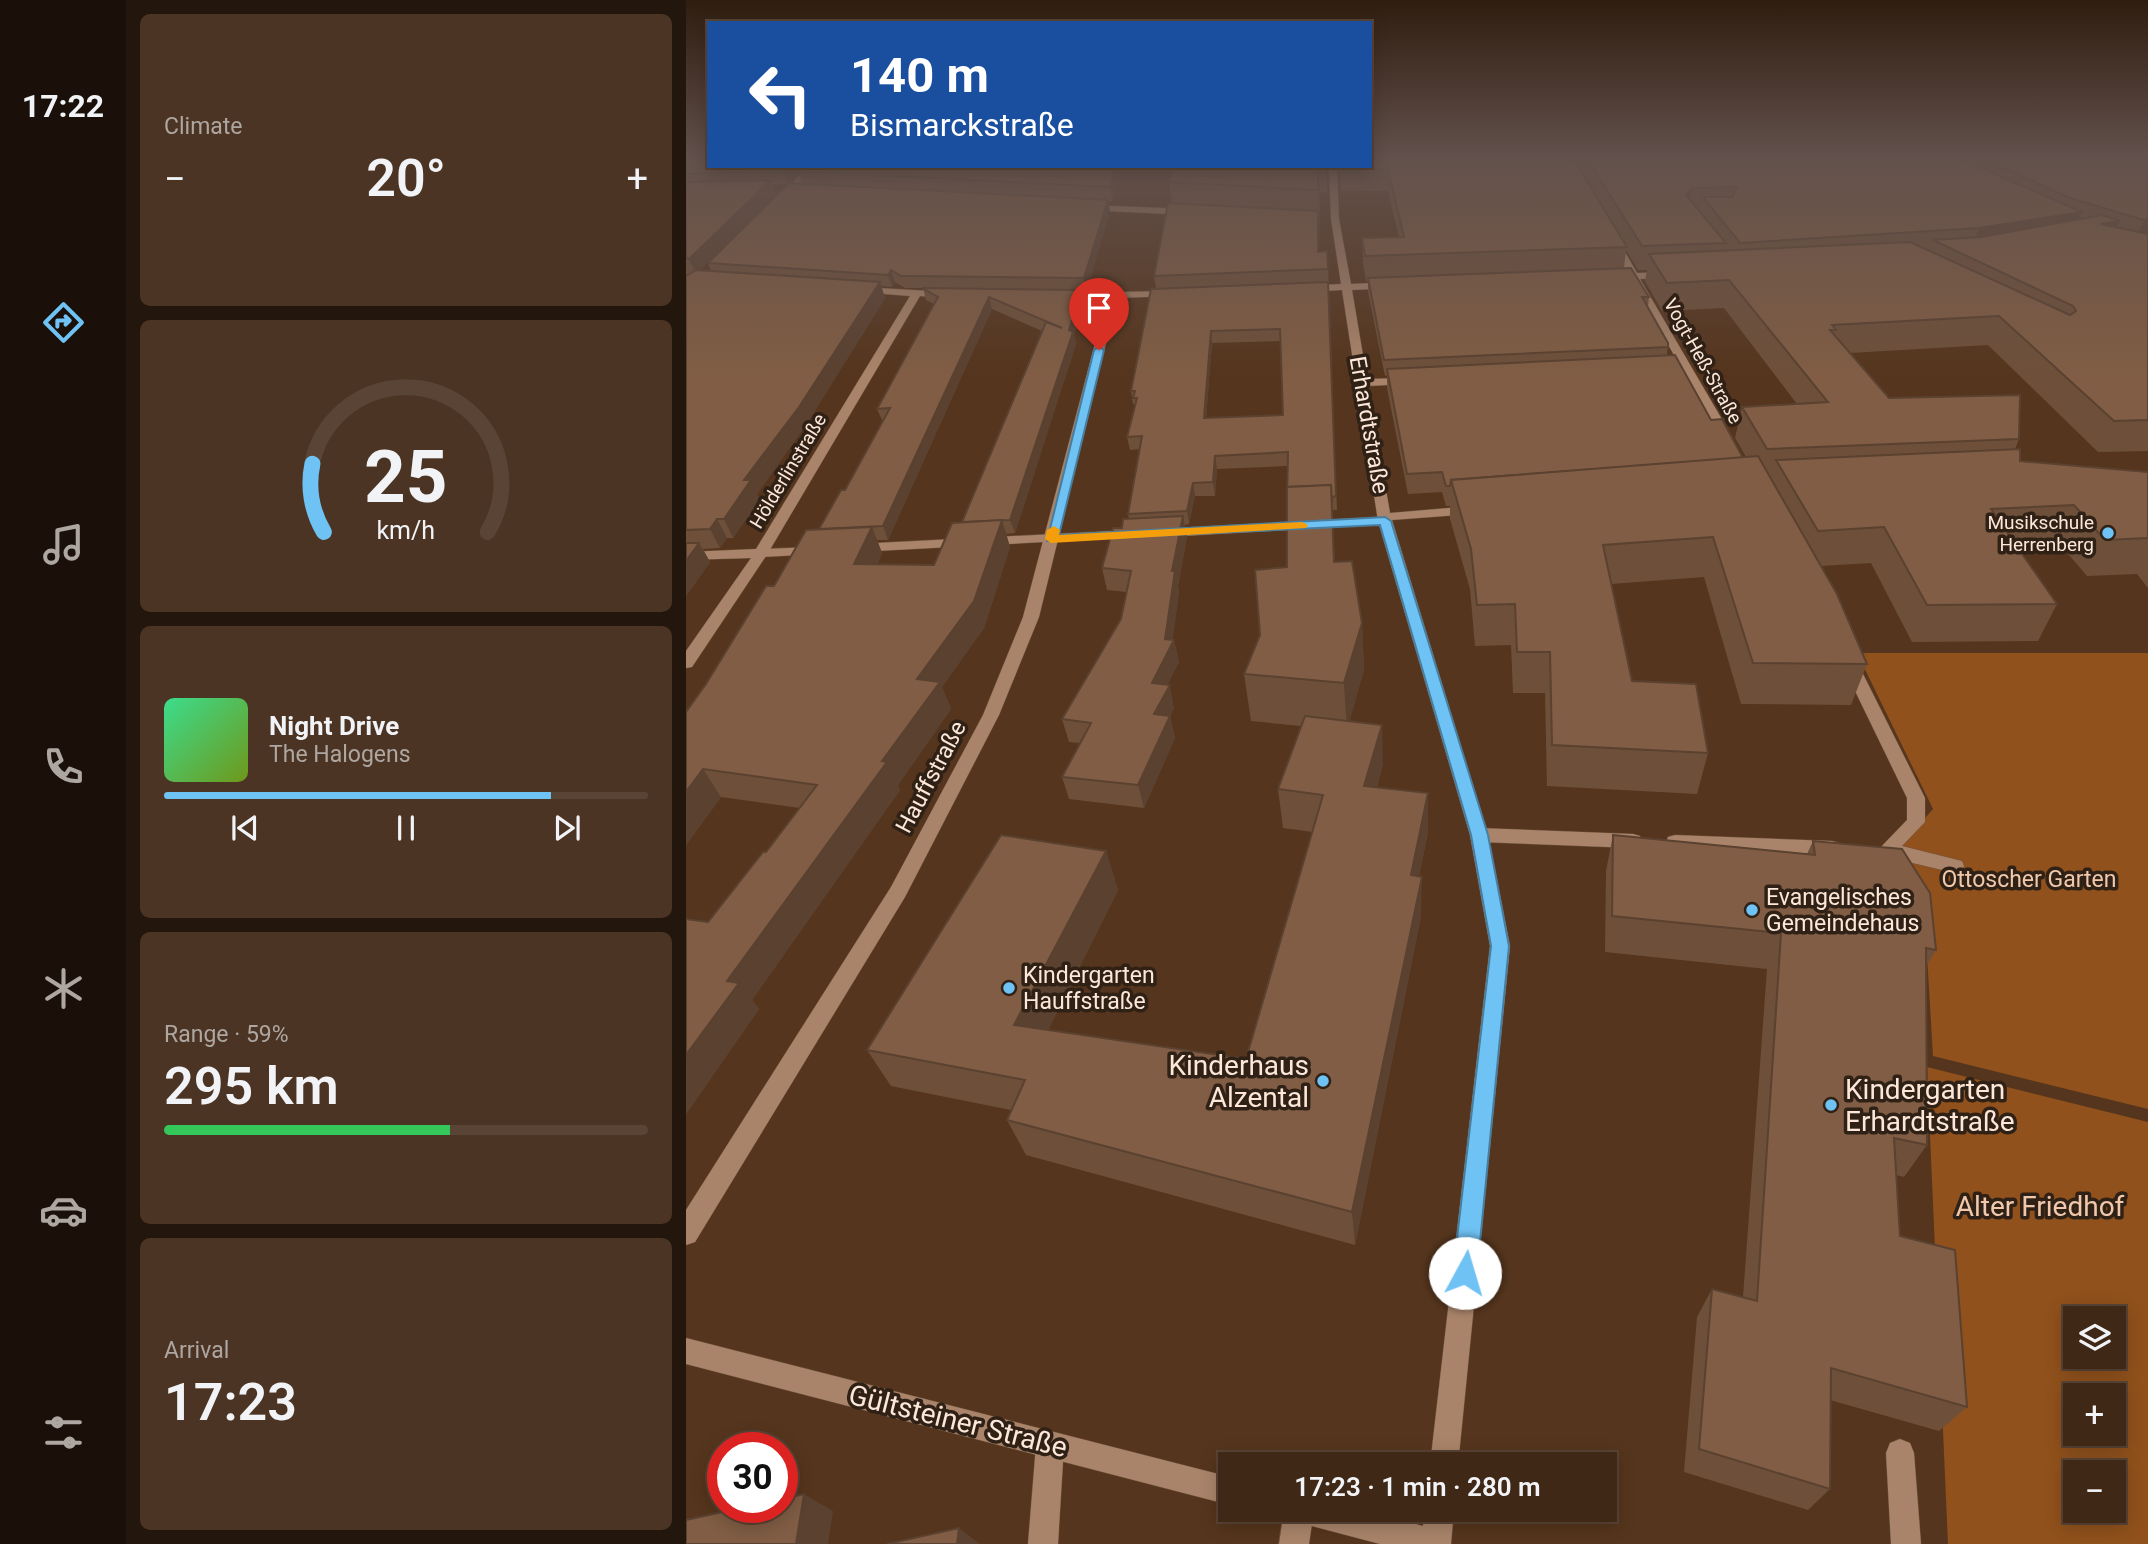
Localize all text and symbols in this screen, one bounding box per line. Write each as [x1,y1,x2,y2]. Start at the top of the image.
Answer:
text: 140 m [850,47,989,104]
icon: left [735,49,826,140]
text: 17:22 [22,87,104,125]
text: Bismarckstraße [850,106,1074,144]
text: Climate [164,113,243,140]
text: 20° [366,148,446,209]
text: − [164,157,186,201]
text: + [626,157,648,201]
pin [1069,278,1129,350]
icon: arrive [1080,289,1118,327]
street label: Vogt-Heß-Straße [1659,294,1747,428]
icon: directions [39,298,88,347]
street label: Erhardtstraße [1344,354,1394,496]
street label: Hölderlinstraße [745,409,831,533]
text: 25 [364,434,448,520]
place label: Musikschule Herrenberg [1987,511,2094,556]
text: km/h [377,516,435,545]
icon: music [39,520,88,569]
marker: Musikschule Herrenberg [2100,525,2116,541]
text: Night Drive [269,711,399,741]
street label: Hauffstraße [890,716,972,838]
text: The Halogens [269,741,411,768]
icon: phone [39,742,88,791]
icon: previous [226,809,264,847]
icon: pause [387,809,425,847]
icon: next [548,809,586,847]
park label: Ottoscher Garten [1942,866,2117,893]
place label: Evangelisches Gemeindehaus [1766,884,1919,937]
marker: Evangelisches Gemeindehaus [1744,902,1760,918]
place label: Kindergarten Hauffstraße [1023,962,1155,1015]
icon: climate [39,964,88,1013]
marker: Kindergarten Hauffstraße [1001,980,1017,996]
text: Range · 59% [164,1021,289,1048]
place label: Kinderhaus Alzental [1168,1049,1309,1114]
text: 295 km [164,1056,339,1117]
marker: Kinderhaus Alzental [1315,1073,1331,1089]
place label: Kindergarten Erhardtstraße [1845,1073,2015,1138]
marker: Kindergarten Erhardtstraße [1823,1097,1839,1113]
icon: car [39,1186,88,1235]
park label: Alter Friedhof [1956,1190,2125,1223]
position arrow [1428,1236,1502,1310]
map controls [2063,1306,2126,1523]
button: layers [2063,1306,2126,1369]
text: Arrival [164,1337,229,1364]
text: 17:23 [164,1372,297,1433]
street label: Gültsteiner Straße [845,1378,1071,1464]
button: + [2063,1383,2126,1446]
icon: filters [39,1408,88,1457]
speed limit sign: 30 [707,1432,798,1523]
button: − [2063,1460,2126,1523]
text: 17:23 · 1 min · 280 m [1294,1472,1541,1502]

